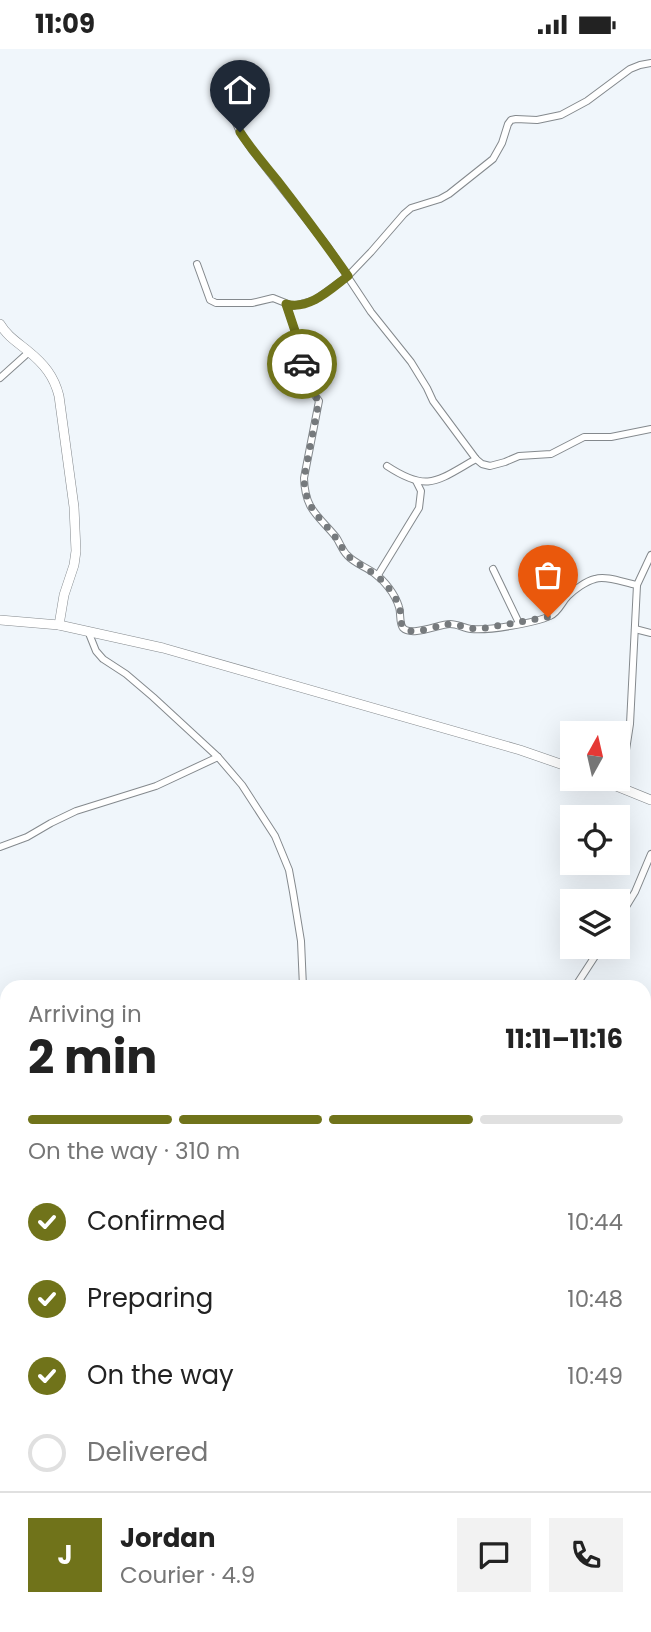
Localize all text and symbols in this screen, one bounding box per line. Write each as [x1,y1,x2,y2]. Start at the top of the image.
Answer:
text: 11:09 [35,6,95,42]
pin [210,60,270,132]
icon: home [221,71,259,109]
courier [267,329,337,399]
icon: car [283,345,321,383]
pin [518,545,578,617]
icon: bag [529,556,567,594]
north arrow [560,721,630,791]
map controls [560,721,630,959]
button: locate [560,805,630,875]
button: layers [560,889,630,959]
text: Arriving in [28,998,142,1030]
text: 11:11–11:16 [505,1021,623,1057]
text: 2 min [28,1025,157,1089]
text: On the way · 310 m [28,1135,240,1167]
icon: check [28,1203,66,1241]
text: Confirmed [87,1203,225,1239]
text: 10:44 [567,1206,623,1238]
icon: check [28,1280,66,1318]
text: Preparing [87,1280,213,1316]
text: 10:48 [567,1283,623,1315]
icon: check [28,1357,66,1395]
text: On the way [87,1357,234,1393]
text: 10:49 [567,1360,623,1392]
text: Delivered [87,1434,208,1470]
button: chat [457,1518,531,1592]
button: phone [549,1518,623,1592]
text: Jordan [120,1520,216,1556]
text: J [57,1537,73,1573]
text: Courier · 4.9 [120,1559,255,1591]

